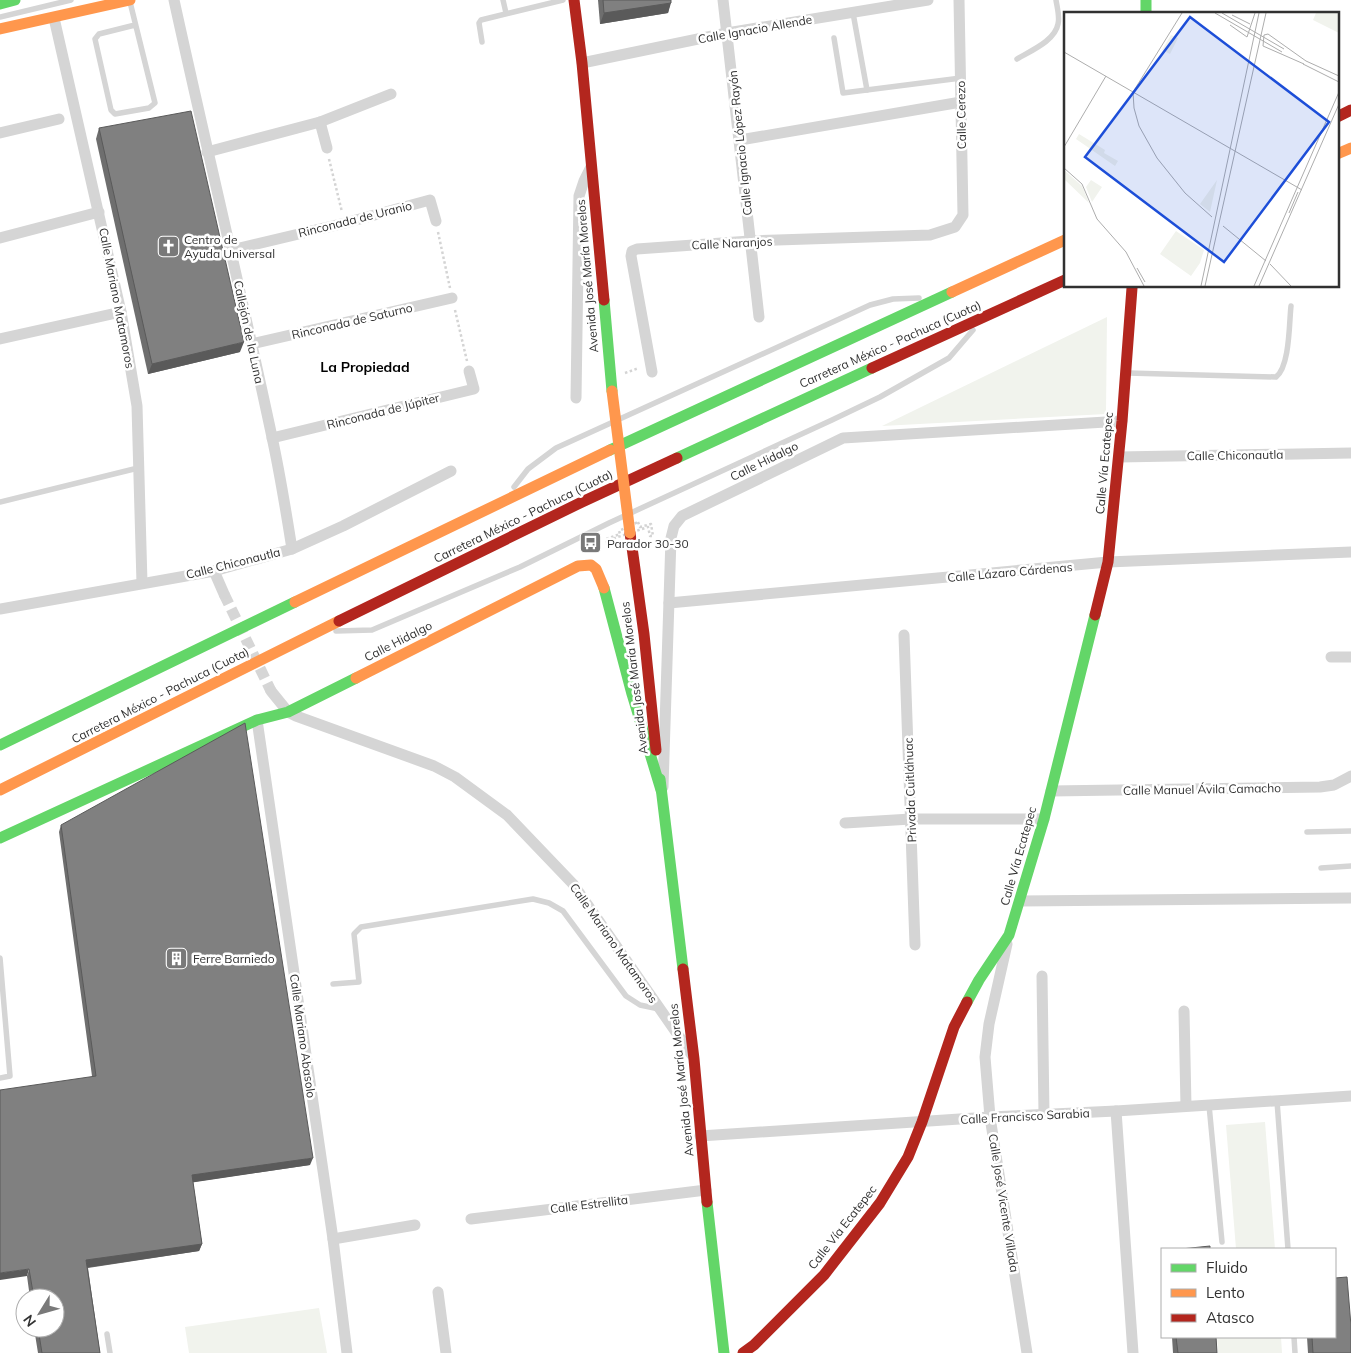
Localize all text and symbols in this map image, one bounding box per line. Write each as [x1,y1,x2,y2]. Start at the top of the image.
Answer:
street label: Calle Ignacio Allende [697,12,813,46]
inset map [1064,12,1338,288]
street label: Calle Ignacio López Rayón [725,70,755,216]
street label: Calle Cerezo [953,80,969,149]
street label: Rinconada de Uranio [297,198,413,240]
street label: Avenida José María Morelos [573,199,601,353]
street label: Calle Mariano Matamoros [96,226,138,370]
place label: Centro de Ayuda Universal [184,232,275,261]
street label: Calle Naranjos [691,233,773,253]
church icon: Centro de Ayuda Universal [156,234,180,258]
street label: Callejón de la Luna [231,279,267,385]
street label: Carretera México - Pachuca (Cuota) [797,297,983,391]
street label: Rinconada de Saturno [290,300,414,342]
district label: La Propiedad [320,358,410,376]
street label: Rinconada de Júpiter [325,390,441,432]
street label: Calle Vía Ecatepec [1092,411,1116,515]
street label: Calle Hidalgo [727,438,801,484]
street label: Calle Chiconautla [1186,447,1284,463]
street label: Carretera México - Pachuca (Cuota) [431,466,615,566]
bus stop icon: Parador 30-30 [579,531,603,555]
place label: Parador 30-30 [607,536,689,551]
street label: Calle Chiconautla [184,544,282,582]
street label: Calle Lázaro Cárdenas [947,559,1073,585]
street label: Avenida José María Morelos [617,601,651,755]
street label: Calle Hidalgo [362,617,434,664]
street label: Carretera México - Pachuca (Cuota) [69,644,251,746]
street label: Privada Cuitláhuac [901,737,919,843]
street label: Calle Manuel Ávila Camacho [1123,780,1281,798]
street label: Calle Vía Ecatepec [997,805,1039,907]
street label: Calle Mariano Matamoros [567,880,661,1006]
building icon: Ferre Barniedo [165,946,189,970]
place label: Ferre Barniedo [193,951,275,966]
street label: Calle Mariano Abasolo [287,973,319,1099]
street label: Avenida José María Morelos [665,1003,696,1157]
street label: Calle Francisco Sarabia [960,1105,1090,1127]
street label: Calle José Vicente Villada [986,1133,1022,1273]
street label: Calle Vía Ecatepec [805,1182,880,1272]
street label: Calle Estrellita [549,1192,629,1216]
legend [1161,1248,1336,1338]
text: Fluido [1206,1258,1248,1277]
text: Lento [1206,1283,1245,1302]
north arrow [15,1288,65,1338]
text: Atasco [1206,1308,1254,1327]
text: N [19,1311,40,1330]

